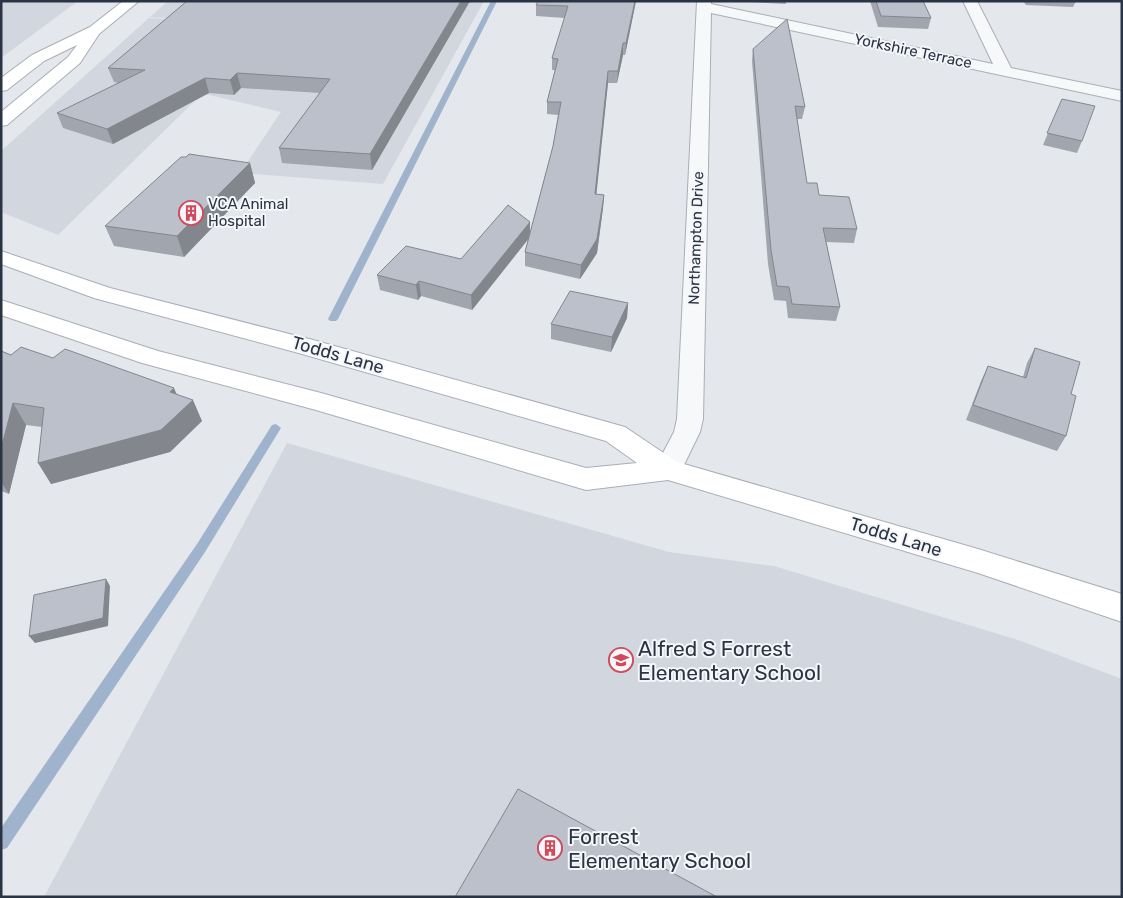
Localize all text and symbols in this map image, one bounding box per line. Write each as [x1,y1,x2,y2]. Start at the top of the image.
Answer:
street label: Yorkshire Terrace [852,30,974,72]
street label: Northampton Drive [685,171,707,305]
place label: VCA Animal Hospital [208,195,288,230]
building icon: VCA Animal Hospital [178,200,204,226]
street label: Todds Lane [289,331,387,379]
street label: Todds Lane [847,513,945,561]
place label: Alfred S Forrest Elementary School [638,636,821,685]
school or university icon: Alfred S Forrest Elementary School [608,647,634,673]
place label: Forrest Elementary School [568,824,751,873]
building icon: Forrest Elementary School [537,835,563,861]

